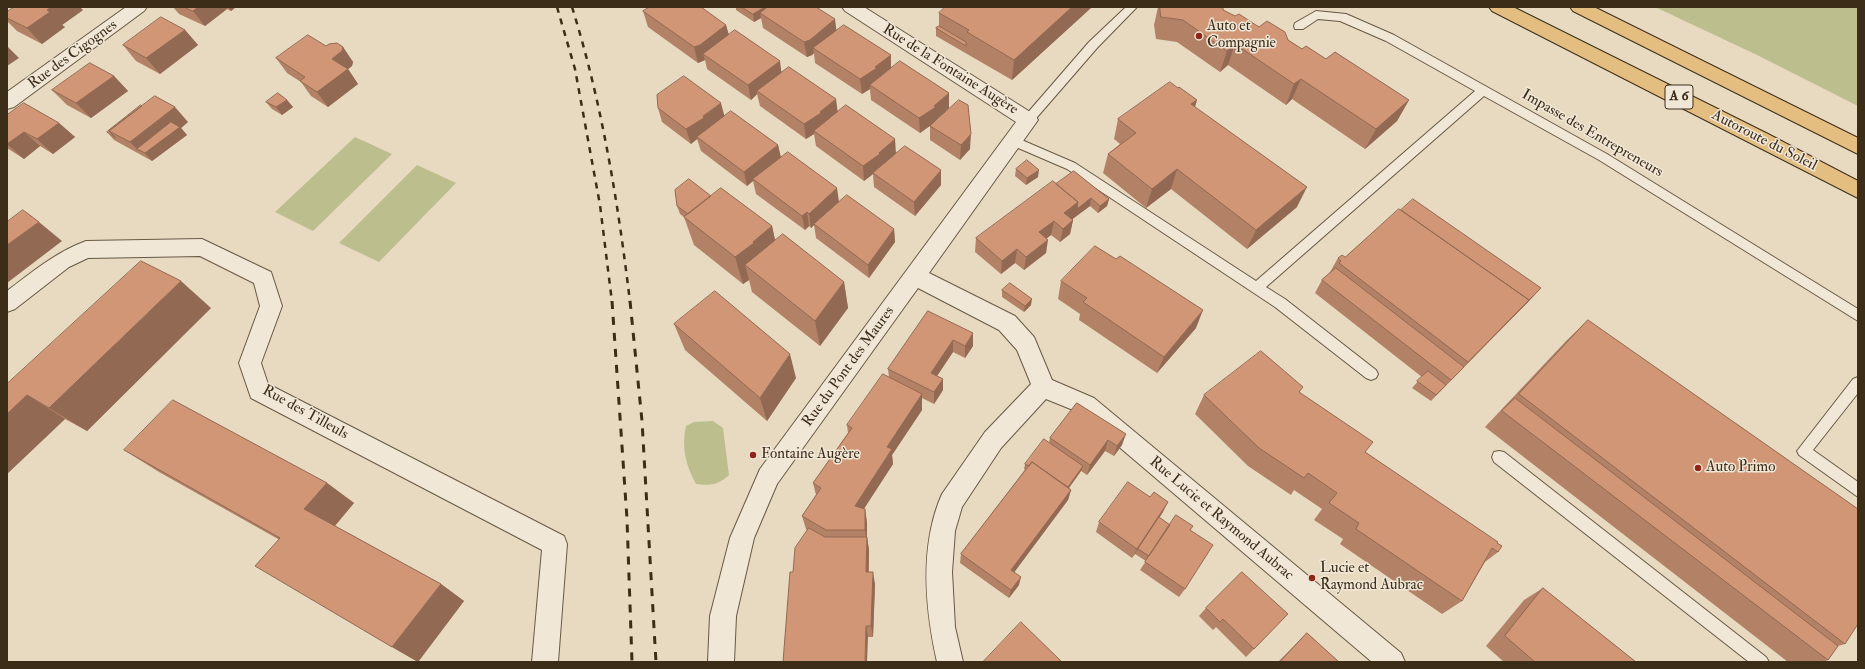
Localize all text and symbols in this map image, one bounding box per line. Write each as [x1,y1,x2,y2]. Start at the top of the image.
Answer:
street label: Rue des Cigognes [25,17,121,93]
place label: Auto et Compagnie [1207,18,1276,53]
street label: Rue de la Fontaine Augère [879,21,1021,119]
marker: Auto et Compagnie [1194,31,1204,41]
road number: A 6 [1665,85,1693,109]
street label: Impasse des Entrepreneurs [1518,86,1666,182]
street label: Autoroute du Soleil [1708,107,1820,175]
street label: Rue du Pont des Maures [799,303,899,431]
street label: Rue des Tilleuls [259,382,351,444]
place label: Fontaine Augère [761,446,860,464]
marker: Fontaine Augère [748,450,758,460]
street label: Rue Lucie et Raymond Aubrac [1145,453,1297,585]
place label: Auto Primo [1706,459,1775,477]
marker: Auto Primo [1693,463,1703,473]
place label: Lucie et Raymond Aubrac [1320,560,1423,595]
marker: Lucie et Raymond Aubrac [1307,573,1317,583]

